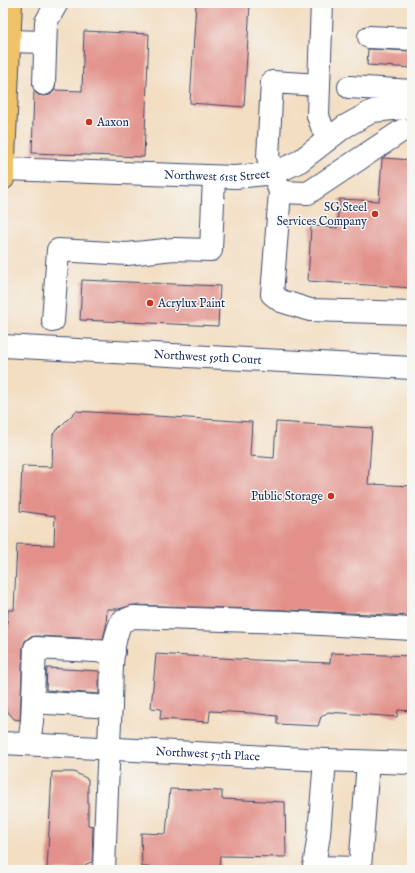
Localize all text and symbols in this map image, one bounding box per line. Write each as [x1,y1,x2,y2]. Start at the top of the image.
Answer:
place label: Aaxon [96,115,129,130]
marker: Aaxon [84,117,94,127]
street label: Northwest 61st Street [164,167,270,185]
place label: SG Steel Services Company [277,200,368,230]
marker: SG Steel Services Company [370,209,380,219]
place label: Acrylux Paint [157,296,225,311]
marker: Acrylux Paint [145,298,155,308]
street label: Northwest 59th Court [153,347,262,368]
place label: Public Storage [251,489,323,504]
marker: Public Storage [326,491,336,501]
street label: Northwest 57th Place [155,744,261,765]

